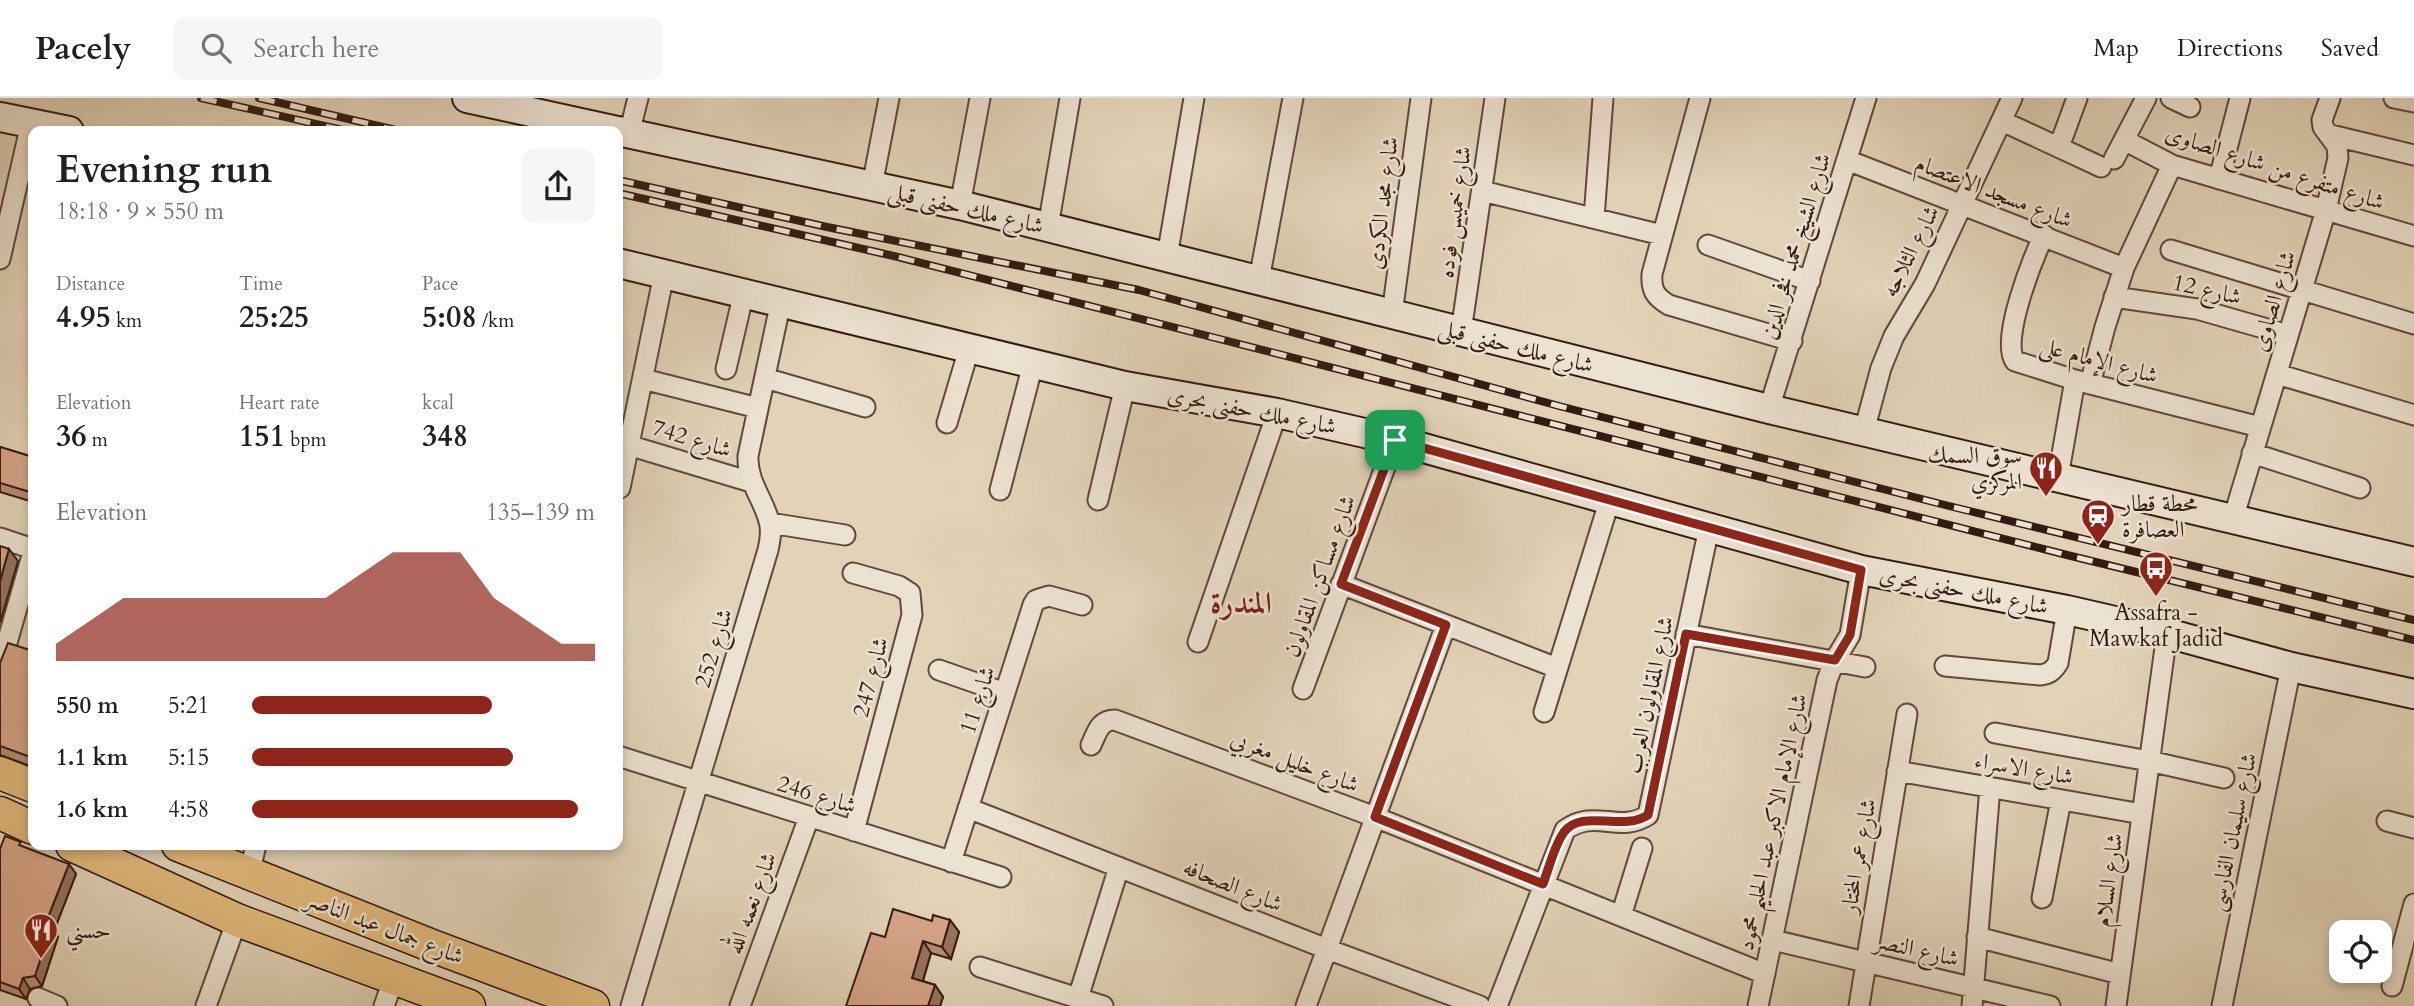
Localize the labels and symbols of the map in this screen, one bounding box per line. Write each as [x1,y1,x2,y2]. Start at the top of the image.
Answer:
street label: شارع متفرع من شارع الصاوى [2160,117,2388,221]
street label: شارع مجد الكردى [1359,135,1410,272]
street label: شارع خميس فوده [1430,144,1483,281]
street label: شارع مسجد الاعتصام [1909,147,2077,239]
street label: شارع الشيخ محمد فخر الدين [1752,149,1843,345]
street label: شارع ملك حفنى قبلى [884,176,1047,245]
street label: شارع الثلاجه [1874,200,1950,304]
street label: شارع الصاوى [2243,247,2307,356]
street label: شارع 12 [2169,267,2244,316]
street label: شارع ملك حفنى قبلى [1434,312,1597,385]
street label: شارع الإمام على [2035,330,2161,395]
street label: شارع ملك حفنى بحرى [1164,379,1339,446]
pin [1365,410,1425,470]
street label: شارع 742 [647,412,735,469]
place label: سوق السمك المركزي [1927,440,2022,500]
restaurant icon: سوق السمك المركزي [2027,449,2065,498]
place label: محطة قطار العصافرة [2120,488,2197,545]
street label: شارع مساكن المقاولون [1276,491,1367,663]
station icon: محطة قطار العصافرة [2079,497,2117,546]
bus stop icon: Assafra - Mawkaf Jadid [2137,549,2175,598]
street label: شارع ملك حفنى بحرى [1876,559,2051,626]
district label: المندرة [1210,583,1272,624]
place label: Assafra - Mawkaf Jadid [2089,597,2224,654]
street label: شارع 252 [687,605,744,693]
street label: شارع المقاولون العرب [1618,613,1685,778]
street label: شارع 247 [845,634,900,722]
street label: شارع 11 [952,662,1007,739]
street label: شارع الإمام الاكبر عبد الحليم محمود [1730,691,1822,955]
street label: شارع خليل مغربي [1225,723,1364,804]
street label: شارع الاسراء [1971,745,2076,796]
street label: شارع سليمان الفارسى [2201,750,2268,915]
street label: شارع 246 [772,768,860,825]
street label: شارع عمر المختار [1833,796,1888,919]
street label: شارع السلام [2087,831,2134,930]
street label: شارع نعمه الله [716,847,788,960]
street label: شارع الصحافه [1177,851,1287,923]
street label: شارع جمال عبد الناصر [298,882,468,976]
restaurant icon: حسني [22,911,60,960]
place label: حسني [66,915,111,951]
street label: شارع النصر [1869,924,1962,978]

